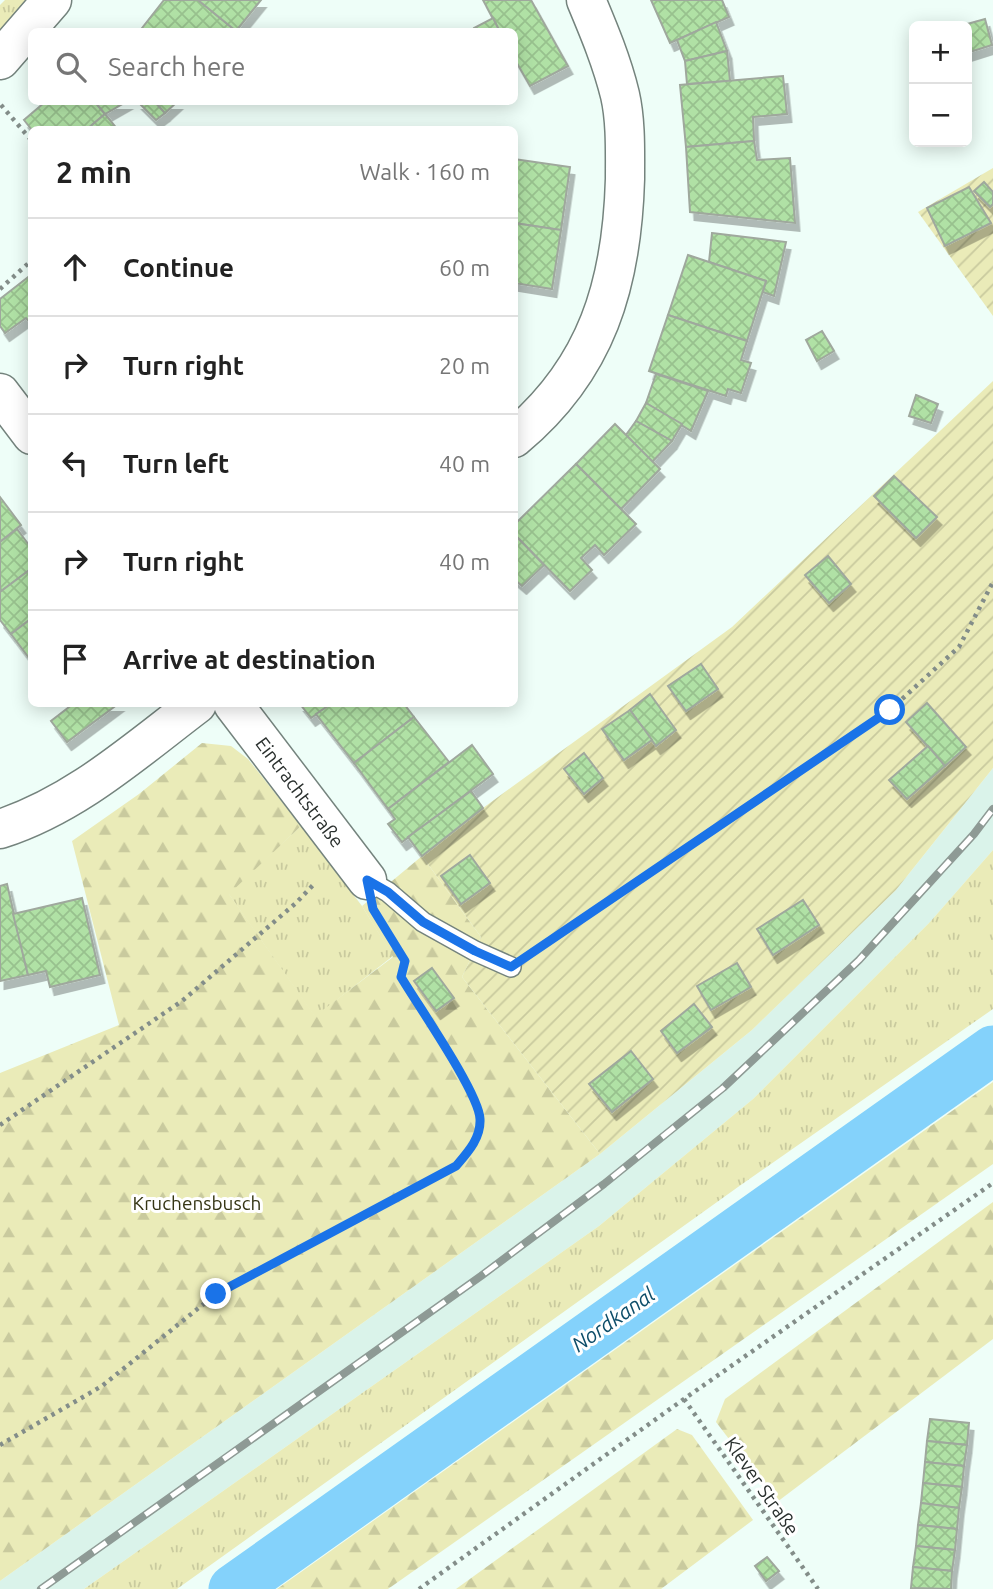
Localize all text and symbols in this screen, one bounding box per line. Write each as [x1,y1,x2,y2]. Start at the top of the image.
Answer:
map controls [909,21,972,147]
button: + [909,21,972,84]
search box [28,28,518,105]
icon: search [52,48,90,86]
text: Search here [108,52,245,81]
button: − [909,84,972,147]
text: 2 min [56,155,132,189]
text: Walk · 160 m [359,159,490,184]
icon: ahead [56,248,94,286]
text: Continue [123,253,234,282]
text: 60 m [439,255,490,280]
icon: right [56,346,94,384]
text: Turn right [123,351,244,380]
text: 20 m [439,353,490,378]
icon: left [56,444,94,482]
text: Turn left [123,449,229,478]
text: 40 m [439,451,490,476]
icon: right [56,542,94,580]
text: Turn right [123,547,244,576]
text: 40 m [439,549,490,574]
icon: arrive [56,640,94,678]
text: Arrive at destination [123,645,376,674]
route start [874,694,905,725]
street label: Eintrachtstraße [251,733,349,851]
park label: Kruchensbusch [133,1192,261,1214]
route end [200,1278,231,1309]
water label: Nordkanal [567,1282,659,1356]
street label: Klever Straße [720,1433,804,1539]

